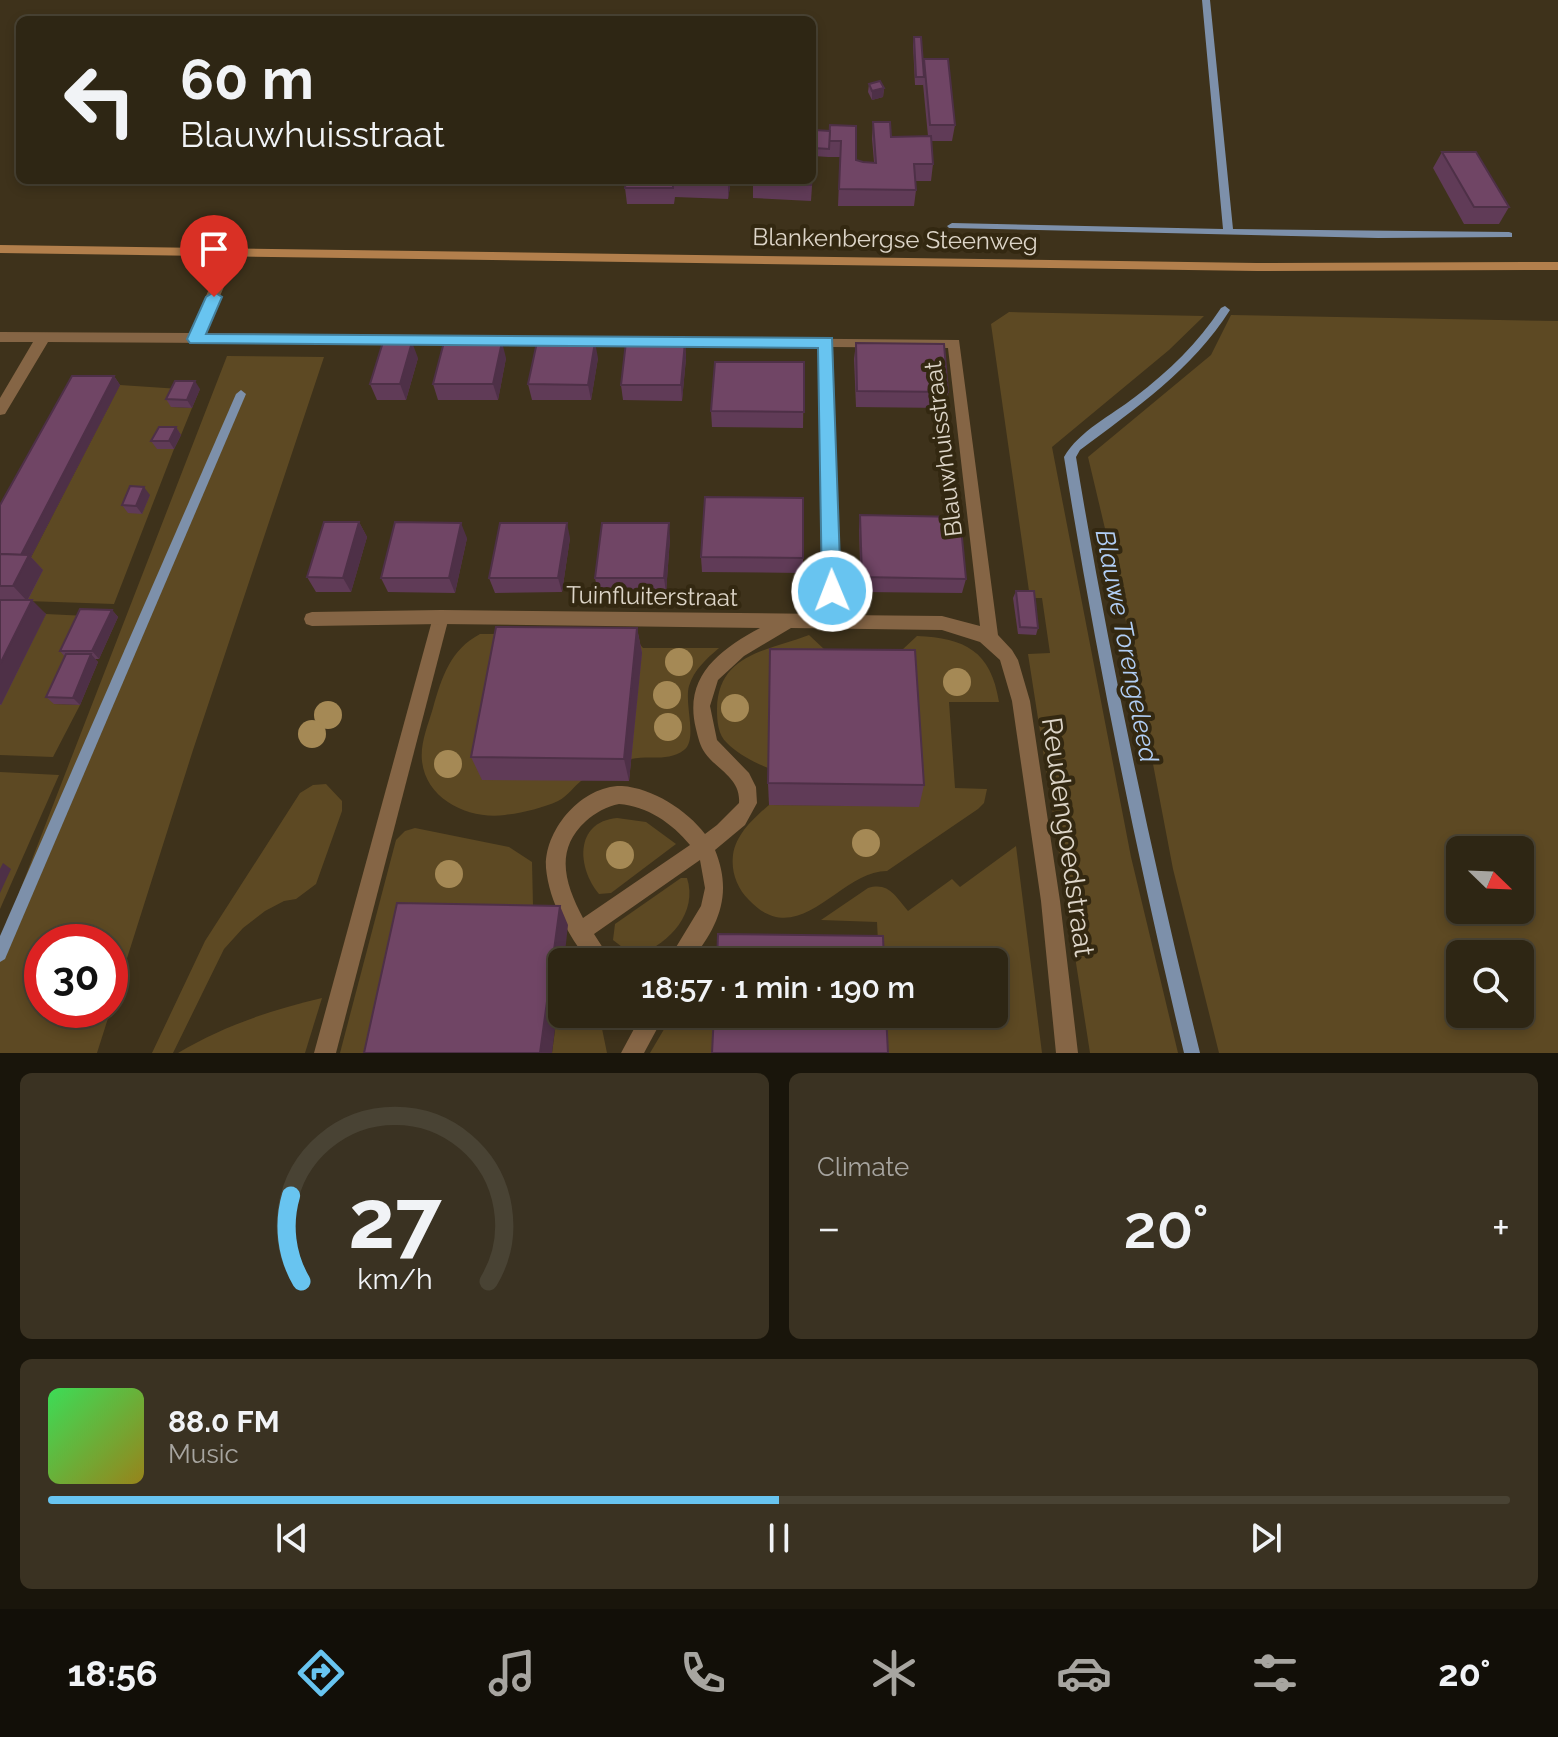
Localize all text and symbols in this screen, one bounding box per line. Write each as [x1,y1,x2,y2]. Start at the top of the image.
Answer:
text: 60 m [180,46,314,112]
icon: left [48,48,152,152]
text: Blauwhuisstraat [180,113,445,155]
pin [180,215,248,297]
street label: Blankenbergse Steenweg [752,222,1038,256]
icon: arrive [192,227,236,271]
street label: Blauwhuisstraat [918,360,968,538]
water label: Blauwe Torengeleed [1090,527,1164,765]
position arrow [790,549,874,633]
street label: Tuinfluiterstraat [566,580,738,612]
street label: Reudengoedstraat [1035,715,1101,959]
north arrow [1446,836,1534,924]
map controls [1446,836,1534,1028]
speed limit sign: 30 [24,924,128,1028]
button: search [1446,940,1534,1028]
text: 18:57 · 1 min · 190 m [641,970,915,1005]
text: Climate [817,1152,909,1182]
text: 27 [348,1170,442,1267]
text: 20° [1124,1192,1209,1262]
text: − [817,1202,841,1253]
text: + [1492,1202,1510,1253]
text: km/h [357,1262,432,1296]
text: 88.0 FM [168,1404,280,1439]
text: Music [168,1439,239,1469]
icon: previous [270,1516,314,1560]
icon: pause [757,1516,801,1560]
icon: next [1244,1516,1288,1560]
icon: directions [293,1645,349,1701]
icon: music [484,1645,540,1701]
icon: phone [675,1645,731,1701]
icon: climate [866,1645,922,1701]
icon: car [1056,1645,1112,1701]
icon: filters [1247,1645,1303,1701]
text: 18:56 [67,1652,158,1694]
text: 20° [1438,1652,1491,1694]

